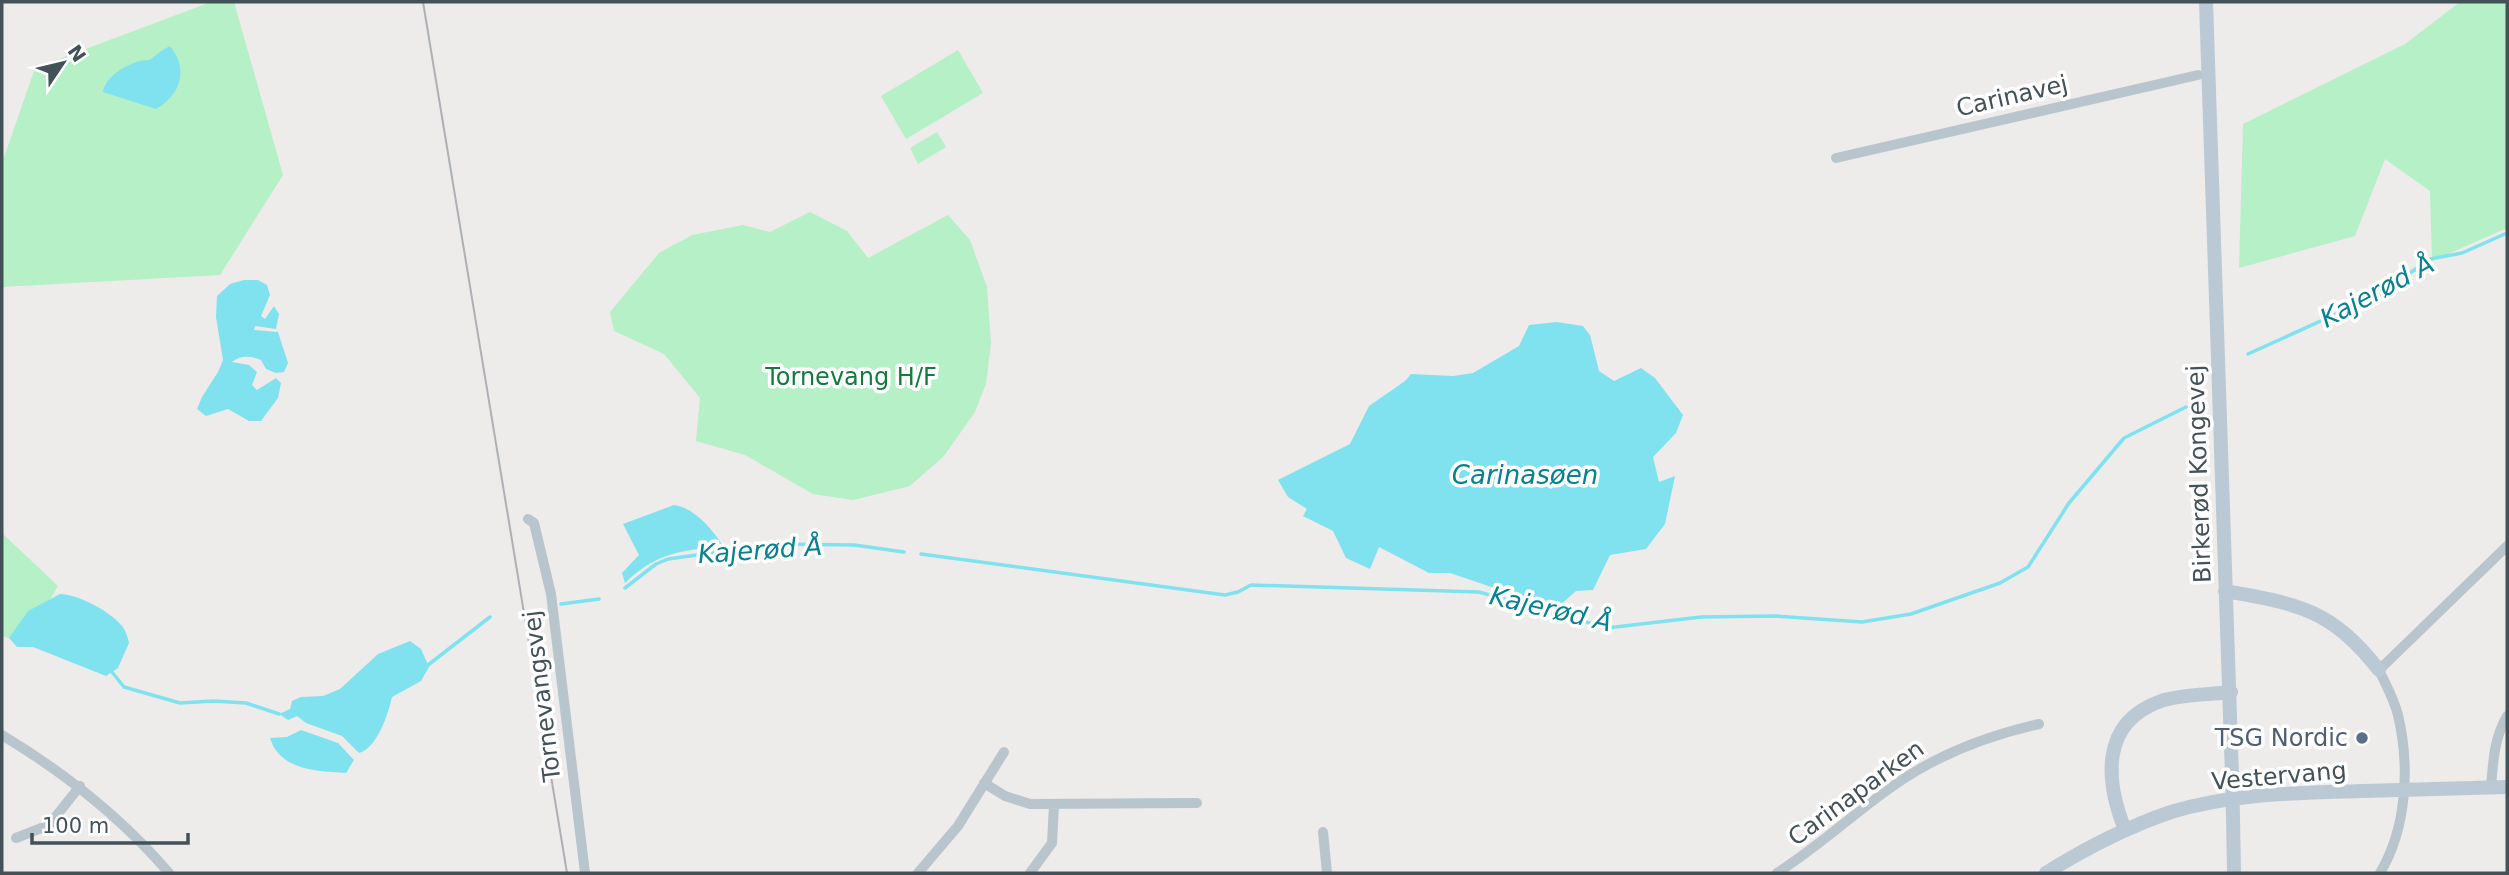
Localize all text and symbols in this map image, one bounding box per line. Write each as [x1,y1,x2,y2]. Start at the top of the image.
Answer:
north arrow [28,28,98,98]
text: N [63,40,90,66]
street label: Carinavej [1954,70,2070,122]
water label: Kajerød Å [2315,248,2439,333]
park label: Tornevang H/F [764,363,937,391]
street label: Birkerød Kongevej [2181,364,2217,584]
water label: Carinasøen [1452,460,1598,490]
water label: Kajerød Å [697,530,823,569]
water label: Kajerød Å [1487,579,1615,638]
street label: Tornevangsvej [518,609,567,784]
place label: TSG Nordic [2214,724,2348,752]
marker: TSG Nordic [2354,730,2370,746]
street label: Carinaparken [1783,734,1929,852]
street label: Vestervang [2210,756,2348,796]
scale bar [32,802,187,846]
text: 100 m [42,814,109,838]

